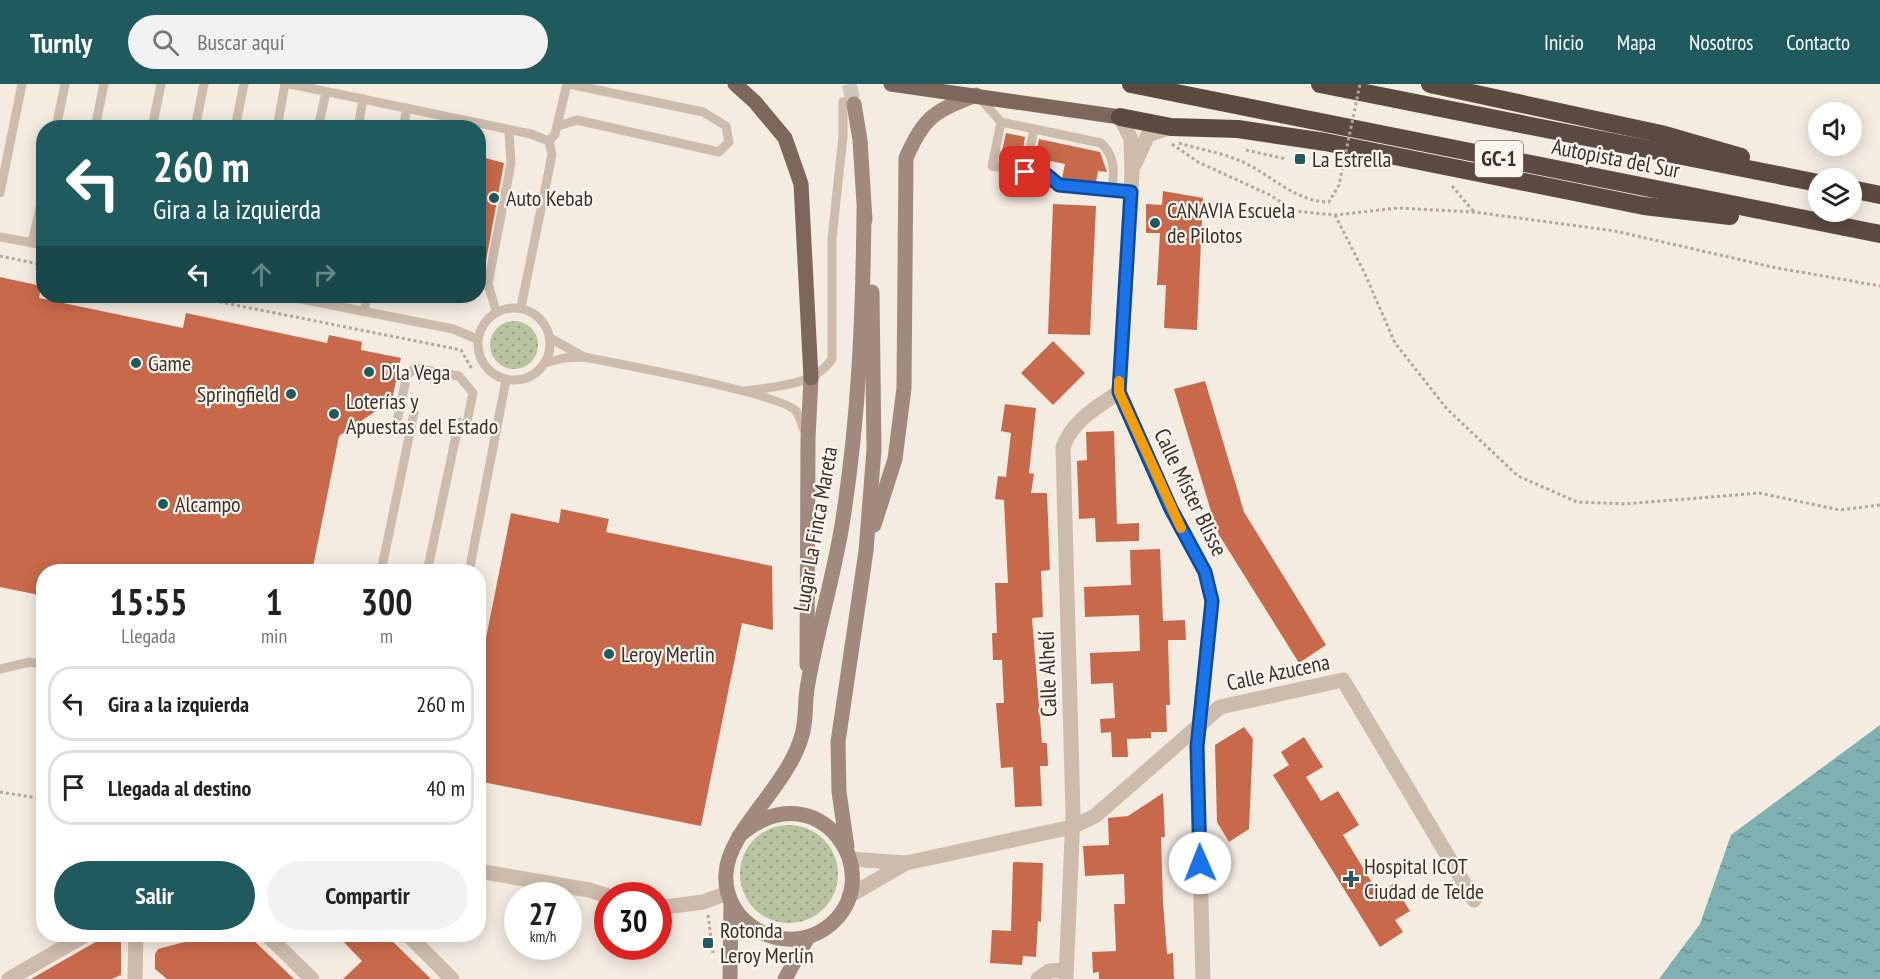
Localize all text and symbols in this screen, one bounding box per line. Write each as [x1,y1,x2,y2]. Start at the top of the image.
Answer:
search box [128,15,548,69]
text: Turnly [30,24,92,61]
icon: search [149,26,182,59]
text: Buscar aquí [197,28,284,56]
text: Inicio [1544,29,1584,56]
text: Mapa [1617,29,1656,56]
text: Nosotros [1689,29,1753,56]
text: Contacto [1786,29,1850,56]
map controls [1808,102,1862,222]
button: sound [1808,102,1862,156]
street label: Autopista del Sur [1550,132,1682,184]
text: 260 m [153,139,250,194]
road number: GC-1 [1475,141,1523,177]
icon: left [54,144,132,222]
place label: La Estrella [1312,145,1391,173]
pin [999,146,1050,197]
marker: La Estrella [1293,152,1307,166]
icon: arrive [1008,155,1041,188]
button: layers [1808,168,1862,222]
place label: Auto Kebab [506,184,593,212]
marker: Auto Kebab [487,191,501,205]
text: Gira a la izquierda [153,192,321,226]
place label: CANAVIA Escuela de Pilotos [1167,196,1295,249]
marker: CANAVIA Escuela de Pilotos [1148,216,1162,230]
icon: left [182,258,215,291]
icon: ahead [245,258,278,291]
icon: right [308,258,341,291]
place label: Game [148,349,191,377]
marker: Game [129,356,143,370]
place label: D'la Vega [381,358,450,386]
marker: D'la Vega [362,365,376,379]
place label: Springfield [197,380,279,408]
marker: Springfield [284,387,298,401]
place label: Loterías y Apuestas del Estado [346,387,498,440]
marker: Loterías y Apuestas del Estado [327,407,341,421]
street label: Calle Mister Blisse [1148,424,1234,560]
street label: Lugar La Finca Mareta [787,444,843,614]
place label: Alcampo [175,490,241,518]
marker: Alcampo [156,497,170,511]
text: 15:55 [110,578,187,625]
text: 1 [265,578,283,625]
text: 300 [361,578,412,625]
text: Llegada [121,623,176,649]
text: min [261,623,287,649]
text: m [380,623,393,649]
street label: Calle Alhelí [1031,630,1062,718]
place label: Leroy Merlin [621,640,715,668]
marker: Leroy Merlin [602,647,616,661]
street label: Calle Azucena [1224,647,1332,697]
icon: left [57,687,90,720]
text: Gira a la izquierda [108,690,249,718]
text: 260 m [416,690,465,718]
icon: arrive [57,771,90,804]
text: Llegada al destino [108,774,251,802]
text: 40 m [426,774,465,802]
position arrow [1168,831,1232,895]
place label: Hospital ICOT Ciudad de Telde [1364,852,1484,905]
button: Salir [54,861,255,930]
button: Compartir [267,861,468,930]
marker: Hospital ICOT Ciudad de Telde [1342,870,1360,888]
speed limit sign: 30 [594,882,672,960]
text: 27 [529,894,557,933]
place label: Rotonda Leroy Merlín [720,916,814,969]
text: km/h [530,927,556,946]
marker: Rotonda Leroy Merlín [701,936,715,950]

